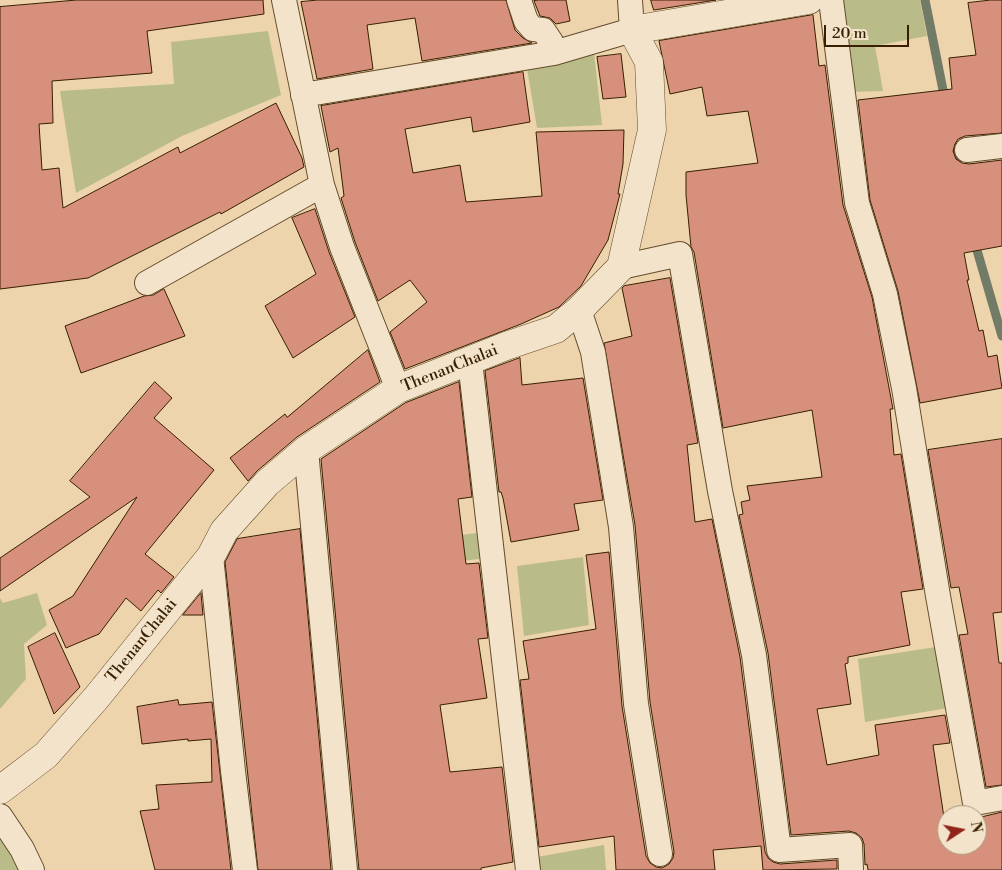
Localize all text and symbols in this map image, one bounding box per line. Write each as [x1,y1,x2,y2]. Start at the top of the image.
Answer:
scale bar [827,15,912,47]
text: 20 m [832,24,867,43]
street label: ThenanChalai [399,341,501,397]
street label: ThenanChalai [102,595,182,687]
north arrow [937,805,987,855]
text: N [966,820,986,834]

